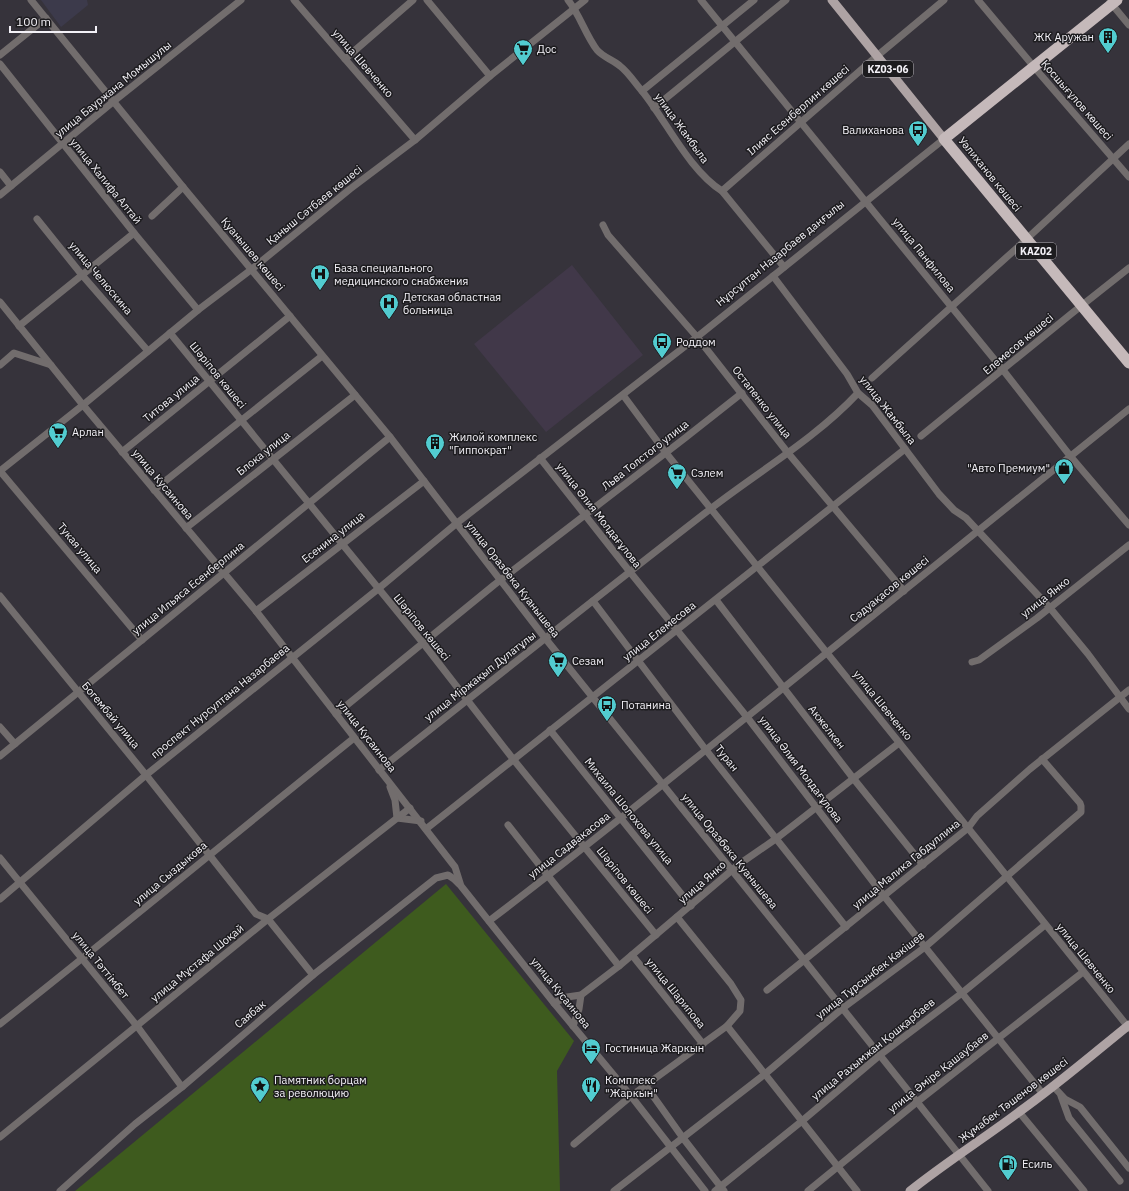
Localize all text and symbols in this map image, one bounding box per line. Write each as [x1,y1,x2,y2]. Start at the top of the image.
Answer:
scale bar [10,8,96,34]
text: 100 m [16,14,51,29]
street label: улица Шевченко [329,26,397,100]
building icon: ЖК Аружан [1097,26,1119,54]
place label: ЖК Аружан [1034,30,1094,44]
street label: улица Бауржана Момышулы [52,38,174,140]
supermarket icon: Дос [512,38,534,66]
place label: Дос [537,42,557,56]
street label: Қосшығұлов көшесі [1038,57,1116,143]
road number: KZ03-06 [863,61,913,77]
street label: Ілияс Есенберлин көшесі [744,62,852,158]
street label: улица Жамбыла [652,90,712,166]
bus stop icon: Валиханова [907,119,929,147]
place label: Валиханова [842,123,904,137]
street label: Уәлиханов көшесі [956,134,1024,214]
street label: улица Халифа Алтай [67,135,145,227]
street label: Қаныш Сәтбаев көшесі [263,162,365,248]
street label: Нұрсұлтан Назарбаев даңғылы [713,197,847,309]
street label: Қуанышев көшесі [218,214,288,294]
street label: улица Панфилова [890,215,958,295]
street label: улица Челюскина [66,238,136,318]
road number: KАZ02 [1016,243,1056,259]
place label: База специального медицинского снабжения [334,261,468,288]
hospital icon: База специального медицинского снабжения [309,263,331,291]
place label: Детская областная больница [403,290,501,317]
hospital icon: Детская областная больница [378,292,400,320]
street label: Елемесов көшесі [980,310,1056,378]
bus stop icon: Роддом [651,331,673,359]
place label: Роддом [676,335,716,349]
street label: Шәріпов көшесі [187,339,249,411]
street label: Остапенко улица [729,363,795,441]
street label: Титова улица [140,371,202,425]
street label: улица Жамбыла [857,373,919,447]
street label: Льва Толстого улица [599,417,691,493]
supermarket icon: Арлан [47,421,69,449]
place label: Арлан [72,425,104,439]
street label: Блока улица [233,428,293,478]
place label: Жилой комплекс "Гиппократ" [449,430,538,457]
building icon: Жилой комплекс "Гиппократ" [424,432,446,460]
street label: улица Кусаинова [129,446,197,522]
shop icon: "Авто Премиум" [1053,457,1075,485]
street label: улица Әлия Молдағұлова [553,459,645,571]
place label: "Авто Премиум" [967,461,1050,475]
supermarket icon: Сэлем [666,462,688,490]
place label: Сэлем [691,466,723,480]
street label: Есенина улица [299,508,367,566]
street label: улица Оразбека Куанышева [463,518,563,640]
street label: Тукая улица [55,520,105,576]
street label: улица Ильяса Есенберлина [129,538,247,638]
street label: Сәдуақасов көшесі [846,553,932,625]
street label: улица Янко [1018,573,1072,621]
street label: Шәріпов көшесі [391,591,453,663]
street label: улица Елемесова [620,598,698,664]
street label: улица Міржақып Дулатұлы [421,628,539,724]
street label: проспект Нурсултана Назарбаева [148,641,292,761]
supermarket icon: Сезам [547,650,569,678]
place label: Сезам [572,654,604,668]
street label: улица Шевченко [850,667,916,743]
street label: Богембай улица [79,679,143,751]
bus stop icon: Потанина [596,694,618,722]
street label: улица Кусаинова [334,697,400,775]
place label: Потанина [621,698,671,712]
street label: Акжелкен [805,702,849,752]
street label: улица Әлия Молдағұлова [756,713,846,825]
street label: Туран [712,742,742,774]
street label: Михаила Шолохова улица [582,755,677,867]
street label: улица Оразбека Куанышева [679,790,781,912]
street label: улица Садвакасова [525,809,613,881]
street label: улица Малика Габдуллина [849,816,963,912]
street label: улица Сыздыкова [130,838,210,908]
street label: Шәріпов көшесі [594,844,656,916]
street label: улица Янко [675,857,729,907]
street label: улица Шевченко [1053,920,1119,996]
street label: улица Мұстафа Шоқай [148,921,246,1005]
street label: улица Тәттімбет [70,928,132,1002]
street label: улица Тұрсынбек Кәкішев [813,928,927,1022]
street label: улица Кусаинова [528,954,594,1032]
street label: улица Шарипова [643,955,709,1031]
street label: улица Рахымжан Қошқарбаев [808,995,938,1103]
street label: Саябак [231,997,269,1031]
street label: улица Әміре Қашаубаев [885,1028,991,1116]
hotel icon: Гостиница Жаркын [580,1037,602,1065]
place label: Гостиница Жаркын [605,1041,704,1055]
street label: Жұмабек Тәшенов көшесі [956,1054,1070,1146]
place label: Памятник борцам за революцию [274,1073,367,1100]
place label: Комплекс "Жаркын" [605,1073,658,1100]
place icon: Памятник борцам за революцию [249,1075,271,1103]
restaurant icon: Комплекс "Жаркын" [580,1075,602,1103]
fuel station icon: Есиль [997,1153,1019,1181]
place label: Есиль [1022,1157,1053,1171]

